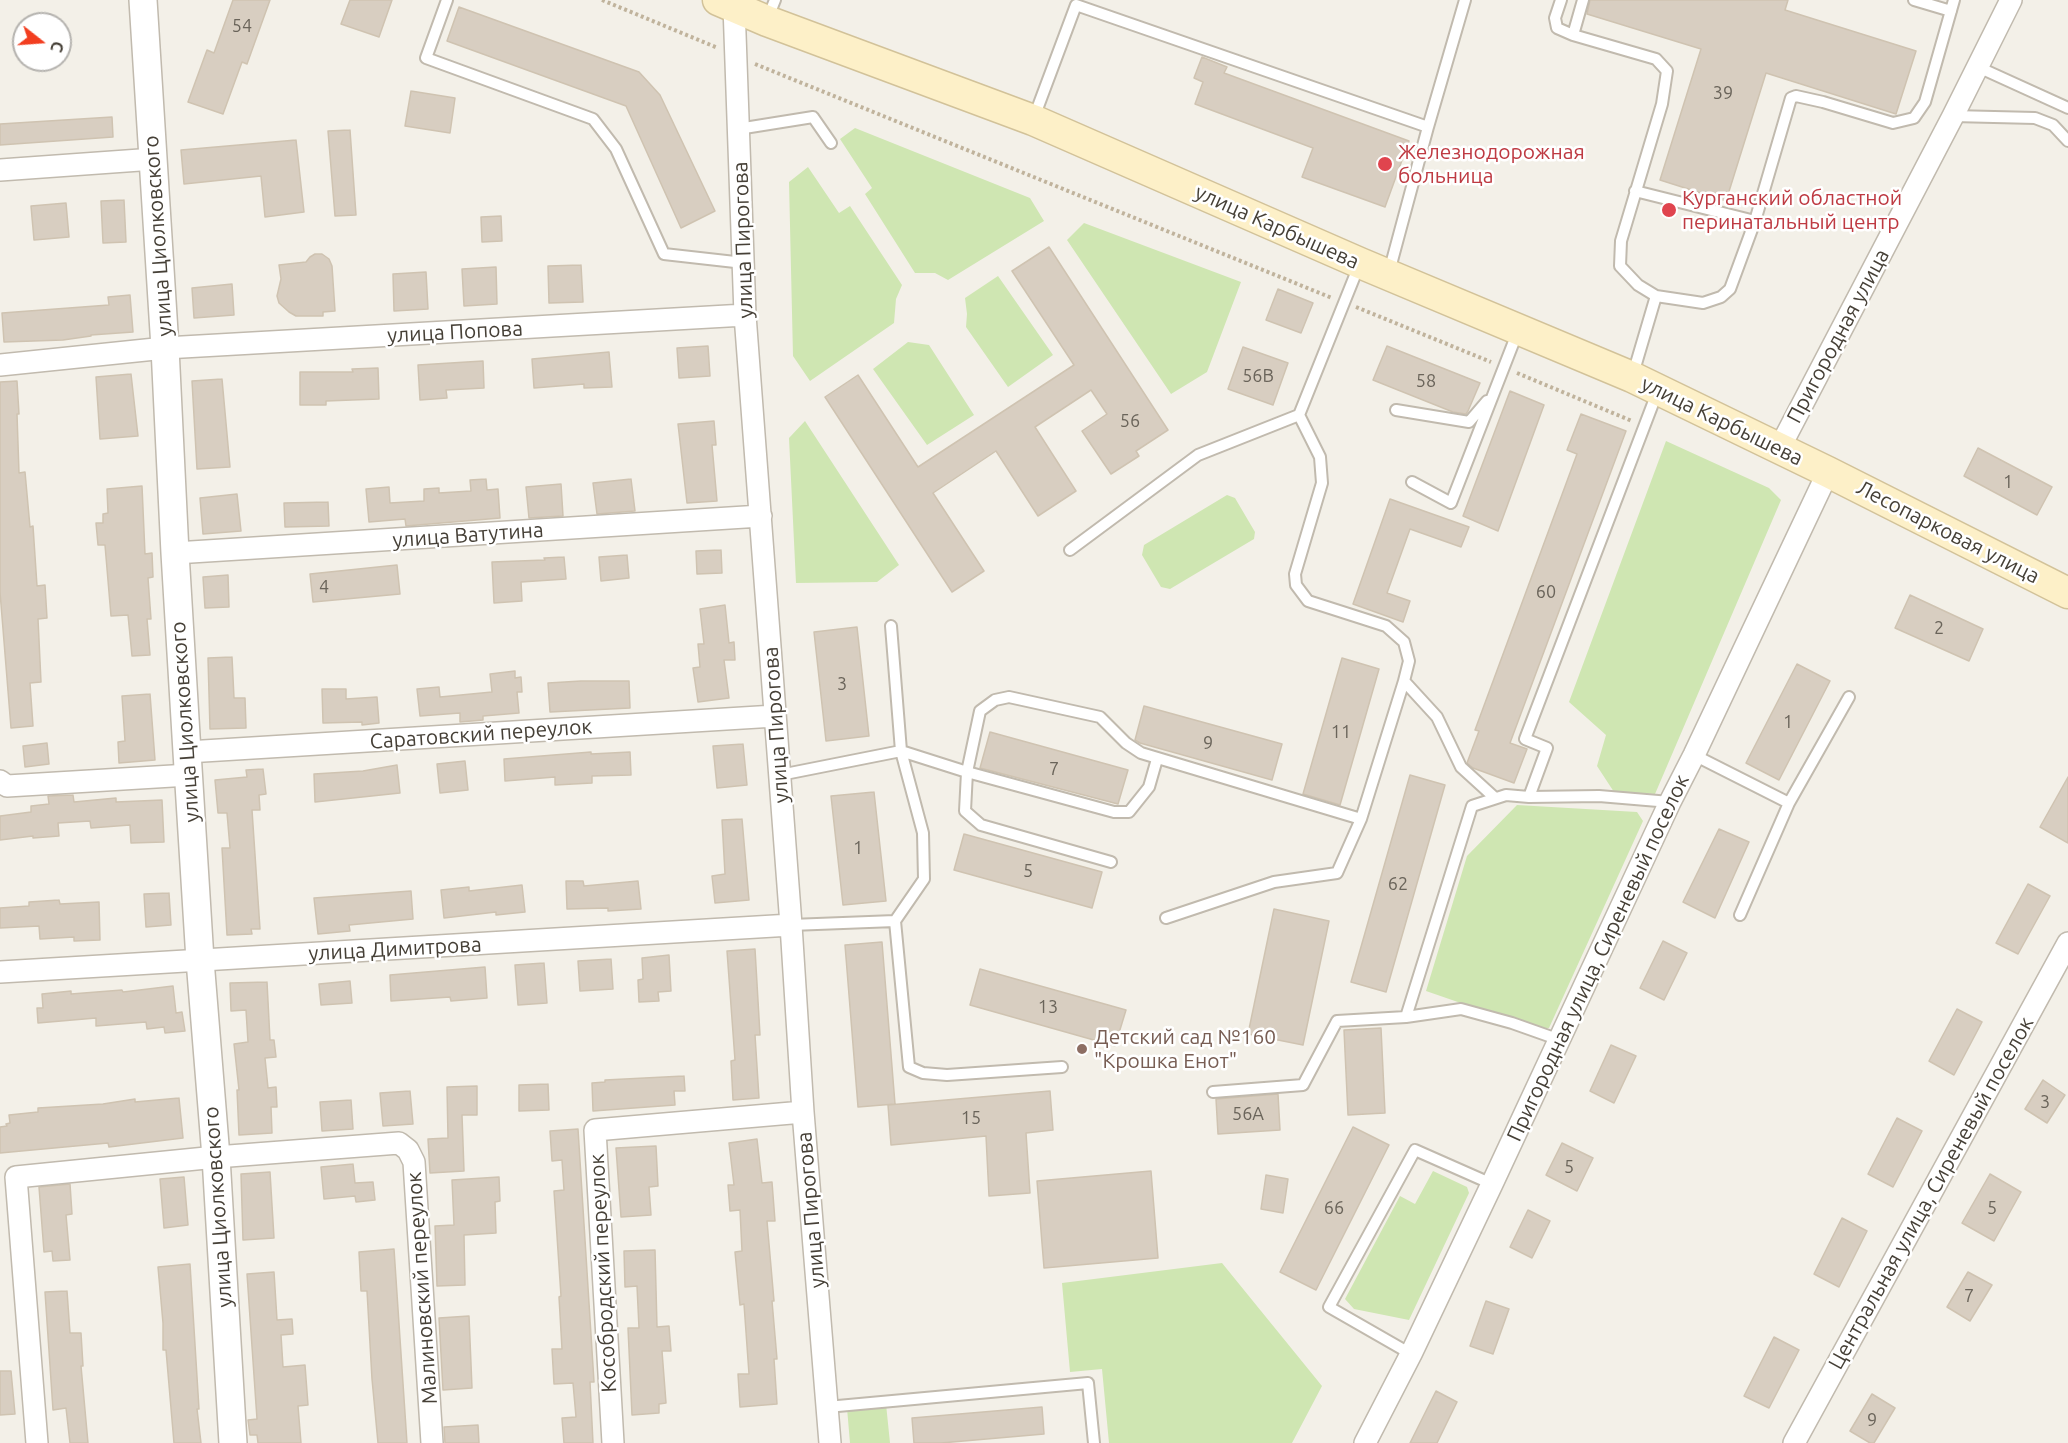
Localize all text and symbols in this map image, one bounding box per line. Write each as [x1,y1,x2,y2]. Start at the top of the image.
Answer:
north arrow [12,12,72,72]
house number: 54 [232,15,252,37]
text: С [47,39,67,54]
house number: 39 [1713,82,1733,104]
street label: улица Циолковского [138,135,178,337]
place label: Железнодорожная больница [1398,139,1585,189]
marker: Железнодорожная больница [1376,155,1394,173]
street label: улица Пирогова [728,161,758,319]
street label: улица Карбышева [1191,179,1363,275]
place label: Курганский областной перинатальный центр [1682,185,1902,235]
marker: Курганский областной перинатальный центр [1660,201,1678,219]
street label: Пригородная улица [1781,245,1895,427]
street label: улица Попова [387,316,523,348]
house number: 56В [1242,365,1274,387]
house number: 58 [1416,370,1436,392]
street label: улица Карбышева [1637,371,1807,471]
house number: 56 [1120,410,1140,432]
house number: 1 [2003,471,2013,493]
street label: Лесопарковая улица [1852,475,2044,589]
street label: улица Ватутина [392,517,544,553]
house number: 4 [319,576,329,598]
house number: 60 [1536,581,1556,603]
house number: 2 [1934,617,1944,639]
street label: улица Циолковского [165,621,205,823]
street label: улица Пирогова [758,646,794,804]
house number: 3 [837,673,847,695]
house number: 1 [1783,711,1793,733]
street label: Саратовский переулок [369,714,593,754]
house number: 11 [1331,721,1351,743]
house number: 9 [1203,732,1213,754]
house number: 7 [1049,758,1059,780]
street label: Пригородная улица, Сиреневый поселок [1502,770,1694,1146]
house number: 1 [853,837,863,859]
house number: 5 [1023,860,1033,882]
house number: 62 [1388,873,1408,895]
street label: улица Димитрова [308,932,482,966]
house number: 13 [1038,996,1058,1018]
street label: Центральная улица, Сиреневый поселок [1823,1012,2039,1374]
place label: Детский сад №160 "Крошка Енот" [1094,1024,1276,1074]
marker: Детский сад №160 "Крошка Енот" [1075,1042,1089,1056]
house number: 3 [2040,1091,2050,1113]
house number: 56А [1232,1103,1264,1125]
street label: улица Циолковского [198,1106,238,1308]
house number: 15 [961,1107,981,1129]
street label: улица Пирогова [792,1131,830,1289]
street label: Кособродский переулок [584,1153,622,1393]
house number: 5 [1564,1156,1574,1178]
street label: Малиновский переулок [401,1171,443,1405]
house number: 66 [1324,1197,1344,1219]
house number: 5 [1987,1197,1997,1219]
house number: 7 [1964,1285,1974,1307]
house number: 9 [1867,1409,1877,1431]

